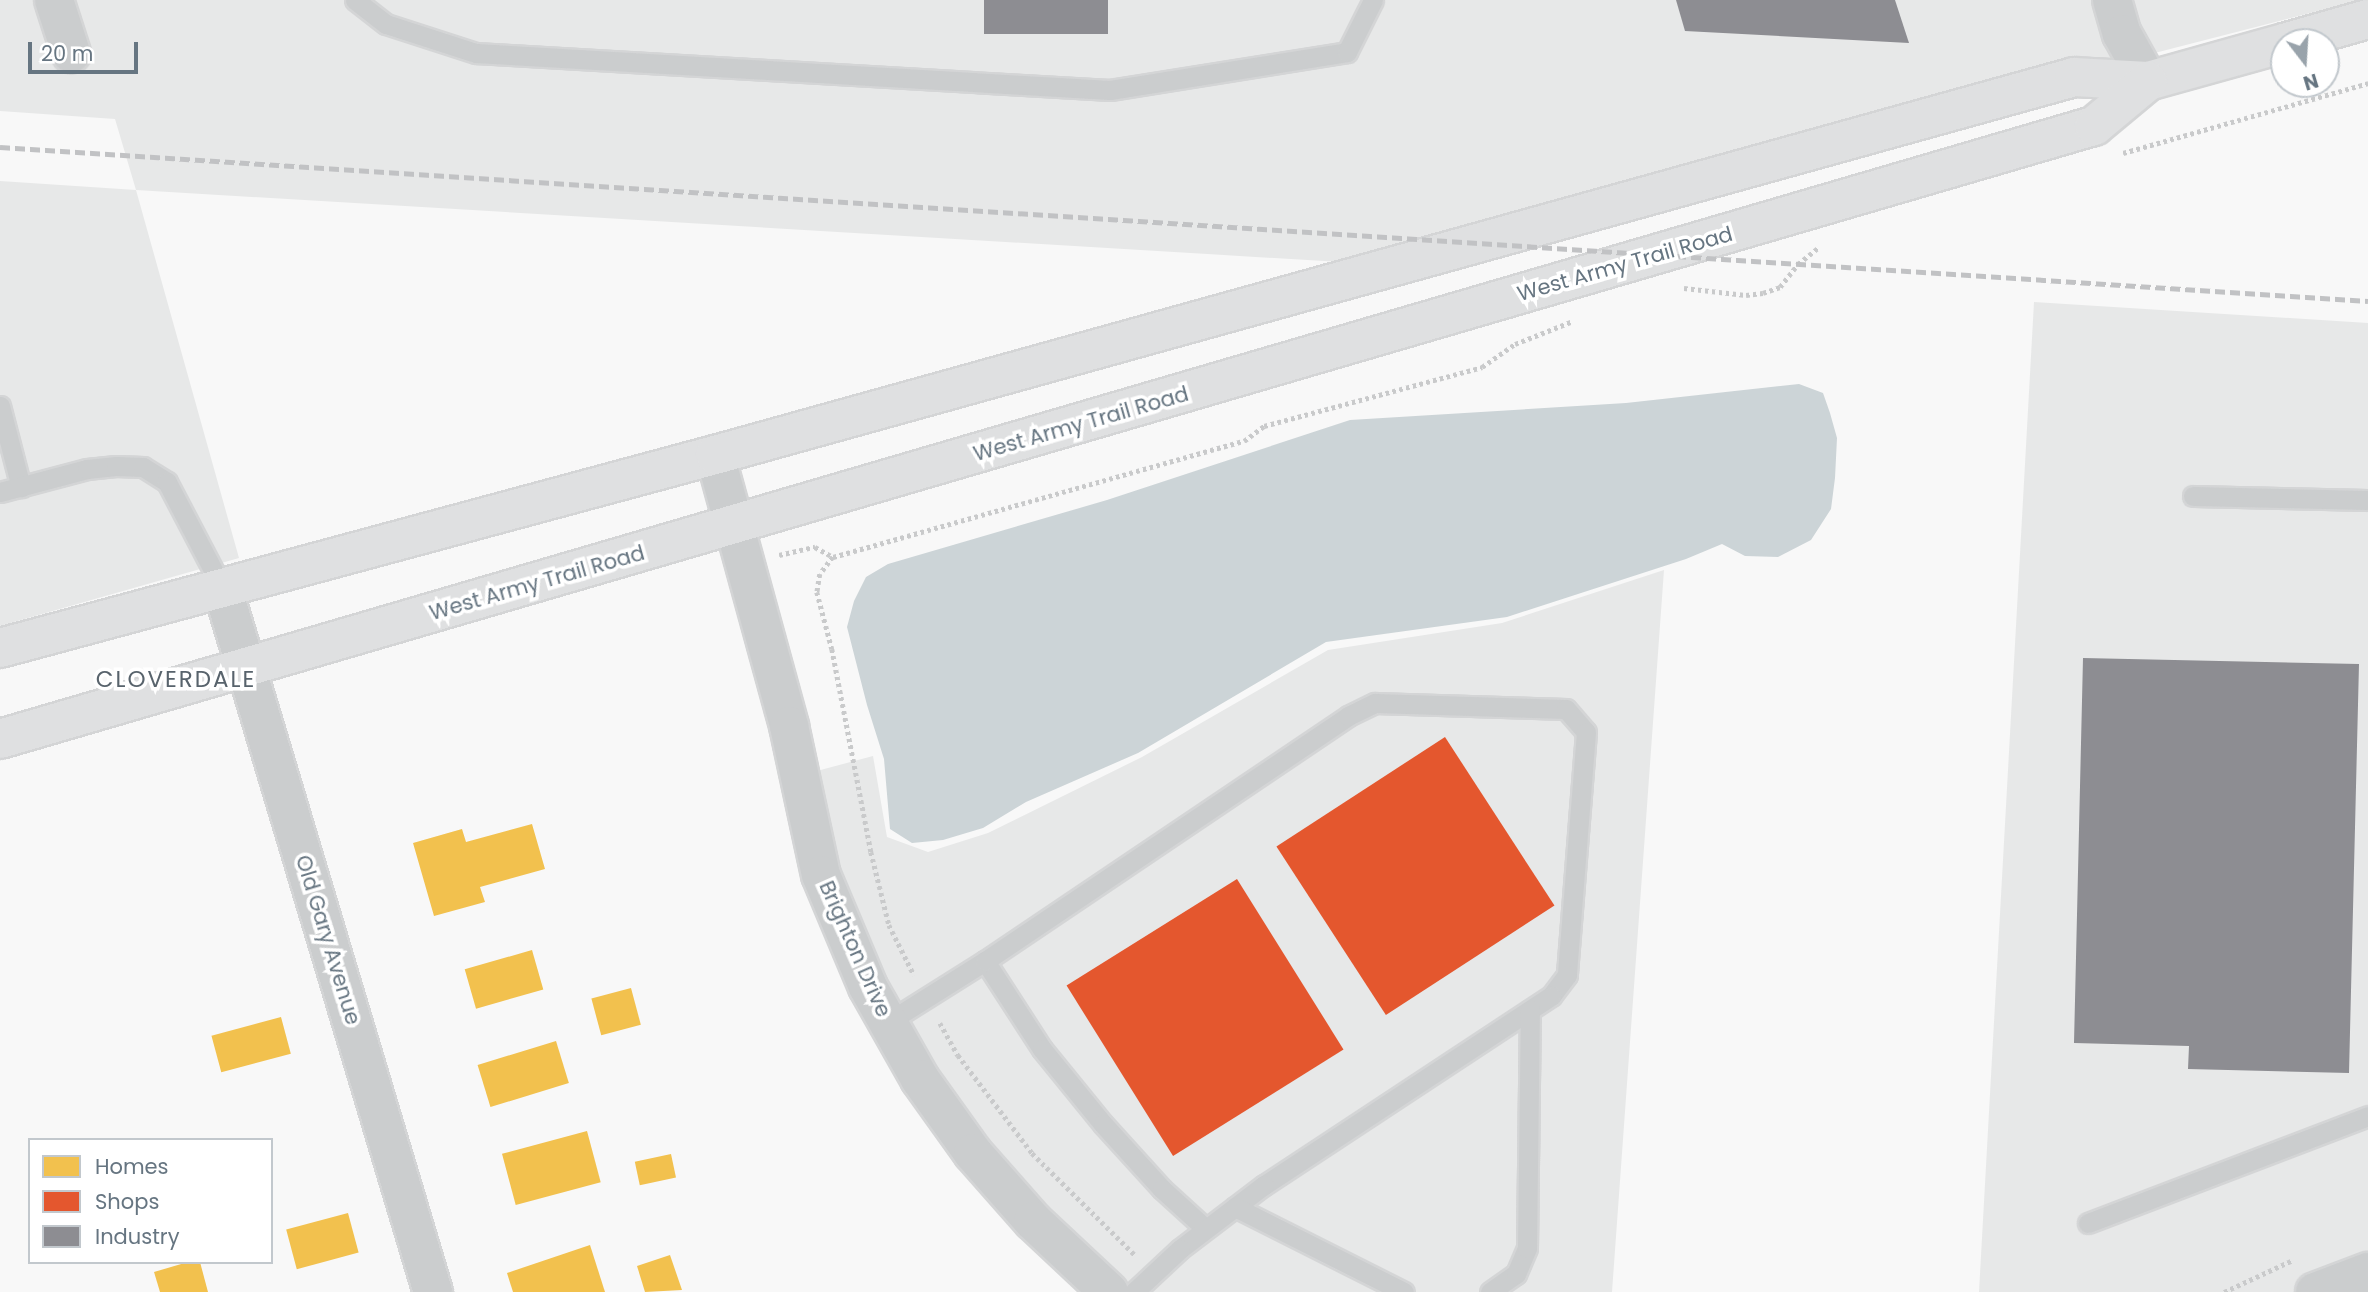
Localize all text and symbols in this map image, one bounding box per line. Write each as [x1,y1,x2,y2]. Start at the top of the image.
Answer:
scale bar [32,28,142,72]
north arrow [2270,28,2340,98]
text: 20 m [41,39,94,68]
text: N [2300,67,2321,97]
street label: West Army Trail Road [1514,221,1736,307]
street label: West Army Trail Road [970,381,1192,467]
street label: West Army Trail Road [426,540,648,626]
district label: CLOVERDALE [97,665,255,693]
street label: Old Gary Avenue [290,852,366,1028]
street label: Brighton Drive [814,877,896,1021]
legend [28,1138,273,1264]
text: Homes [95,1152,169,1181]
text: Shops [95,1187,159,1216]
text: Industry [95,1222,180,1251]

